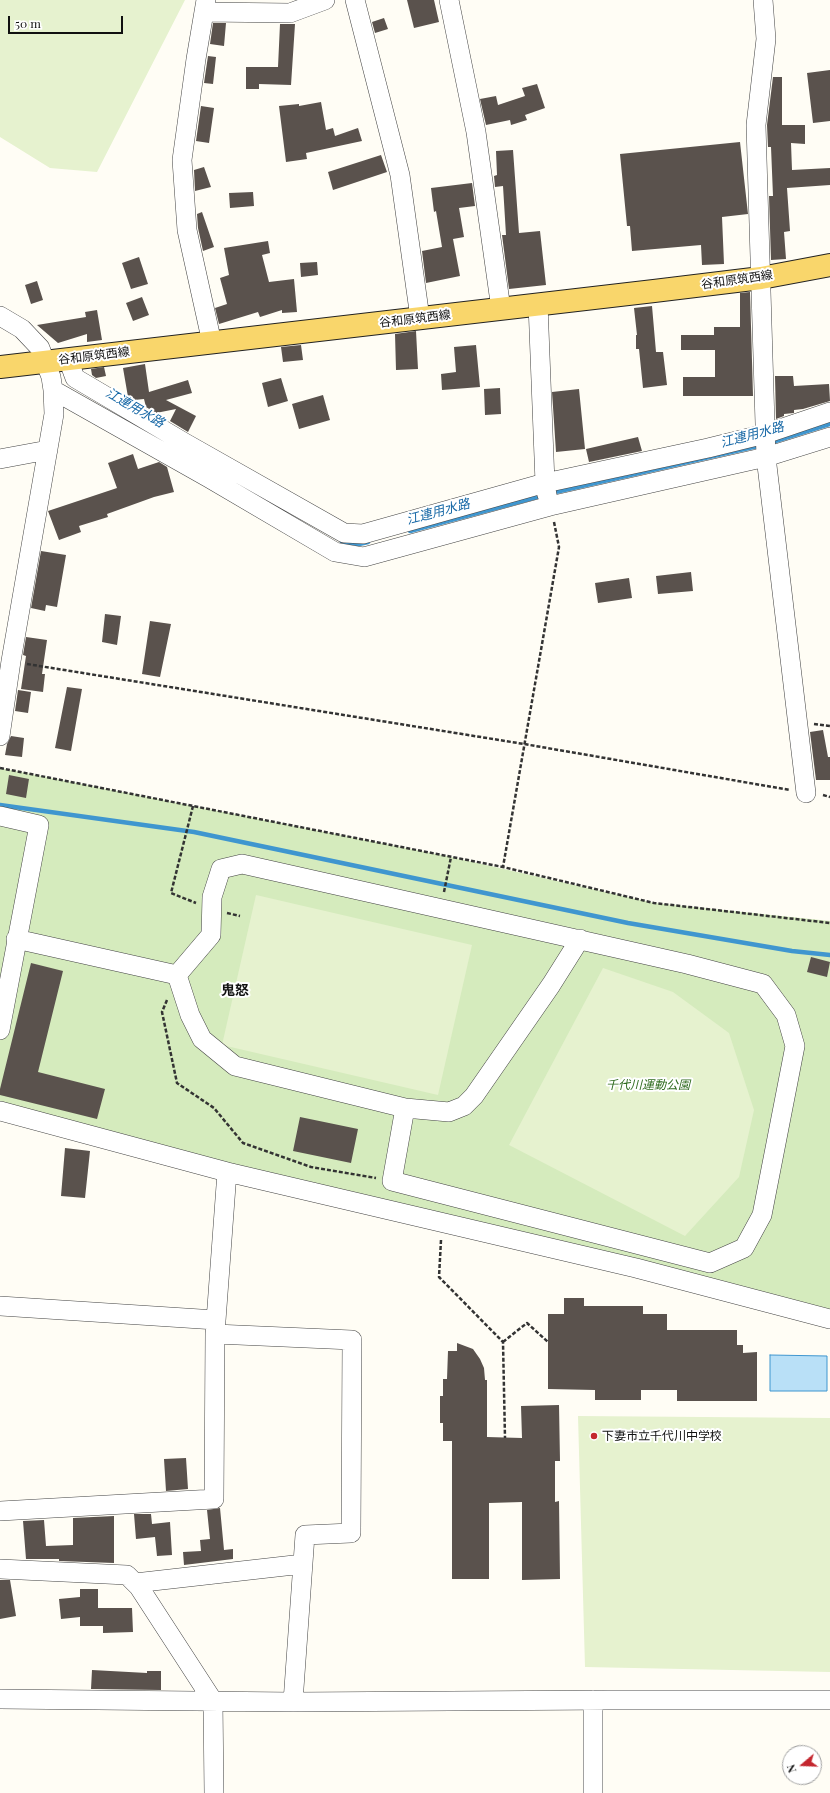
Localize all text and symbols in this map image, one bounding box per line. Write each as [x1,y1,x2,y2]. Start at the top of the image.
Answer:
scale bar [10,8,125,34]
text: 50 m [15,15,41,31]
street label: 谷和原筑西線 [700,268,774,292]
street label: 谷和原筑西線 [378,307,452,331]
street label: 谷和原筑西線 [57,344,131,368]
water label: 江連用水路 [103,385,167,431]
water label: 江連用水路 [719,419,785,451]
water label: 江連用水路 [405,496,471,528]
district label: 鬼怒 [221,983,249,999]
park label: 千代川運動公園 [606,1078,690,1092]
place label: 下妻市立千代川中学校 [602,1429,722,1443]
marker: 下妻市立千代川中学校 [589,1431,599,1441]
north arrow [782,1745,822,1785]
text: N [783,1763,800,1775]

